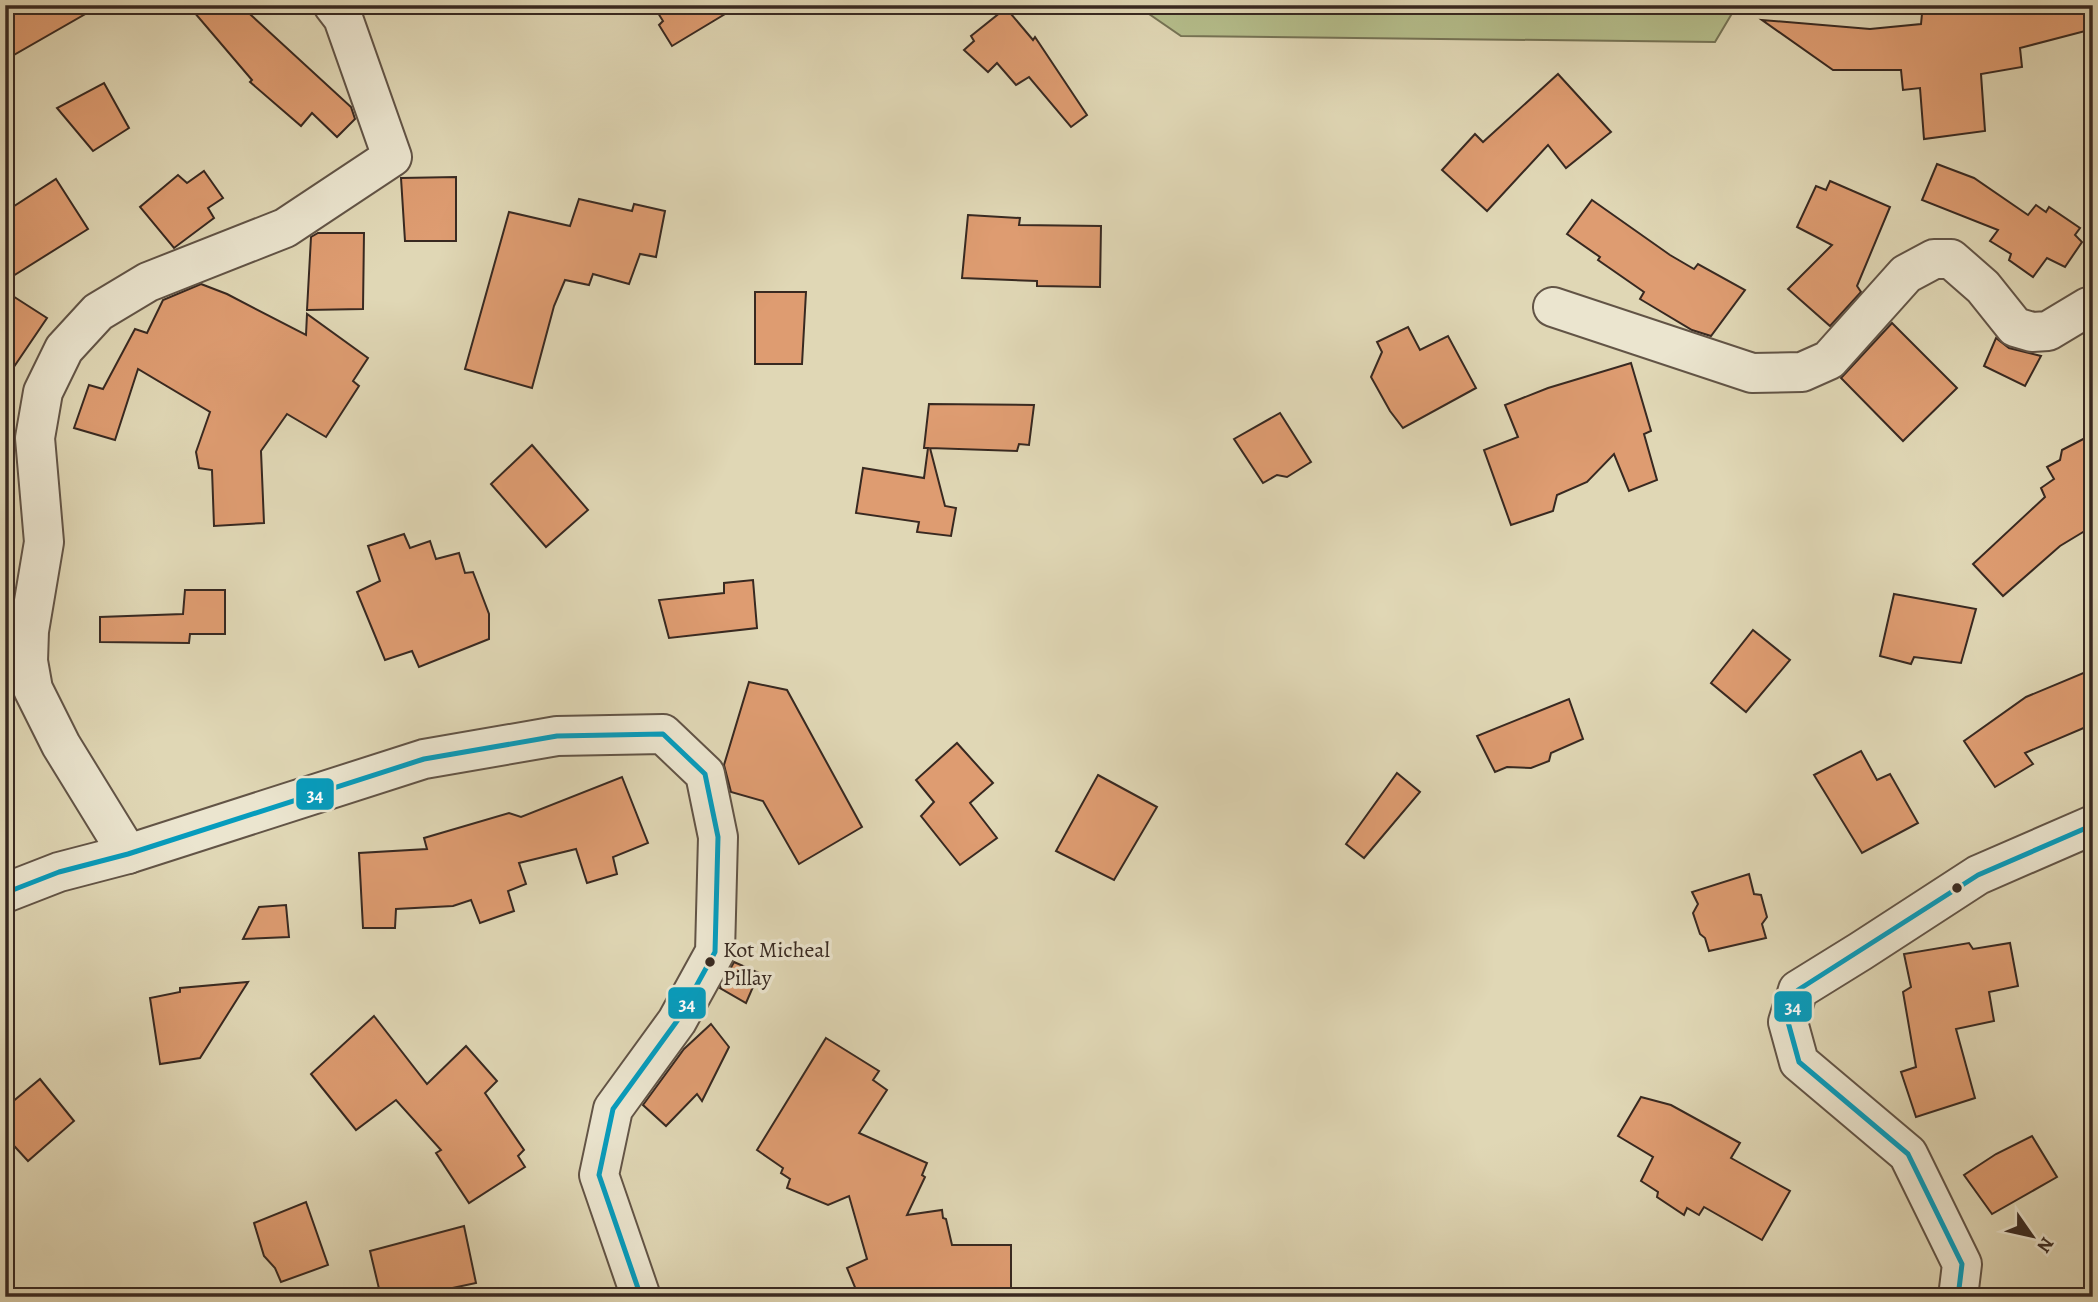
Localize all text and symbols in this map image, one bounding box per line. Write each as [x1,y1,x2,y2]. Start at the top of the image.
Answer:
line badge: 34 [295,777,335,811]
text: 34 [306,782,324,808]
unlabelled marker [1950,881,1964,895]
place label: Kot Micheal Pillay [723,935,830,993]
marker: Kot Micheal Pillay [703,955,717,969]
line badge: 34 [667,986,707,1020]
line badge: 34 [1773,990,1813,1023]
text: 34 [678,991,696,1017]
text: 34 [1784,994,1802,1020]
north arrow [1996,1200,2066,1270]
text: N [2031,1232,2060,1258]

